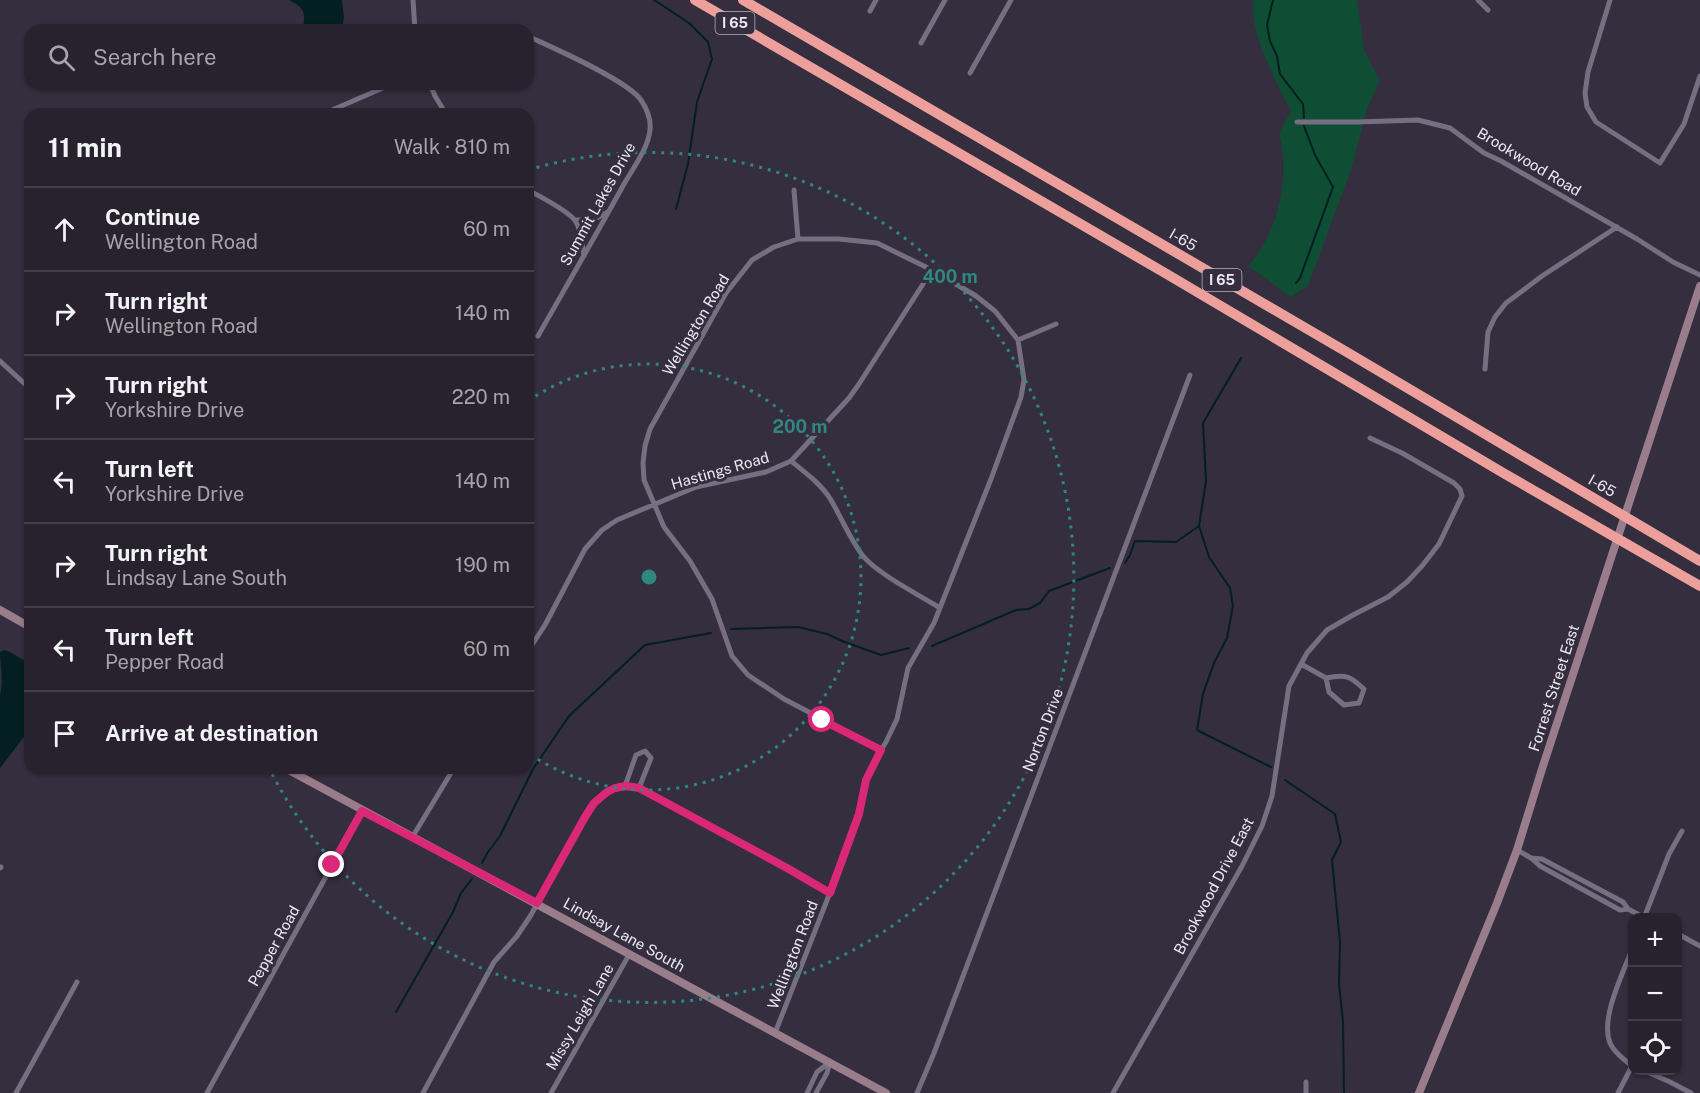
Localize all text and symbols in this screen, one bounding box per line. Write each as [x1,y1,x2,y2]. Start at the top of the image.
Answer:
road number: I 65 [716,12,754,34]
search box [24,24,534,90]
icon: search [45,41,78,74]
text: Search here [93,44,217,70]
street label: Brookwood Road [1474,124,1584,199]
text: 11 min [48,132,122,163]
text: Walk · 810 m [394,135,510,159]
street label: Summit Lakes Drive [557,139,639,268]
text: Continue [105,204,200,230]
icon: ahead [48,213,81,246]
text: 60 m [463,217,510,241]
street label: I-65 [1167,225,1200,254]
text: Wellington Road [105,230,258,254]
text: 400 m [922,266,978,287]
road number: I 65 [1202,269,1242,291]
street label: Wellington Road [659,271,732,378]
text: Turn right [105,288,208,314]
icon: right [48,297,81,330]
text: 140 m [455,301,510,325]
text: Wellington Road [105,314,258,338]
text: Turn right [105,372,208,398]
icon: right [48,381,81,414]
text: 220 m [452,385,510,409]
text: Yorkshire Drive [105,398,244,422]
text: 200 m [773,416,827,437]
street label: Hastings Road [669,448,771,493]
text: Turn left [105,456,194,482]
icon: left [48,465,81,498]
text: 140 m [455,469,510,493]
street label: I-65 [1586,471,1619,500]
text: Yorkshire Drive [105,482,244,506]
text: Turn right [105,540,208,566]
icon: right [48,549,81,582]
text: 190 m [455,553,510,577]
text: Lindsay Lane South [105,566,287,590]
centre of rings [639,567,659,587]
street label: Forrest Street East [1525,622,1582,753]
text: Turn left [105,624,194,650]
icon: left [48,633,81,666]
text: 60 m [463,637,510,661]
text: Pepper Road [105,650,224,674]
street label: Norton Drive [1019,686,1066,774]
route start [808,706,834,732]
icon: arrive [48,717,81,750]
text: Arrive at destination [105,720,318,746]
street label: Brookwood Drive East [1170,814,1257,957]
route end [318,851,344,877]
street label: Lindsay Lane South [560,894,688,975]
street label: Wellington Road [764,898,821,1011]
street label: Pepper Road [244,903,303,989]
map controls [1628,913,1682,1075]
button: + [1628,913,1682,967]
street label: Missy Leigh Lane [542,961,617,1073]
button: − [1628,967,1682,1021]
button: locate [1628,1021,1682,1075]

